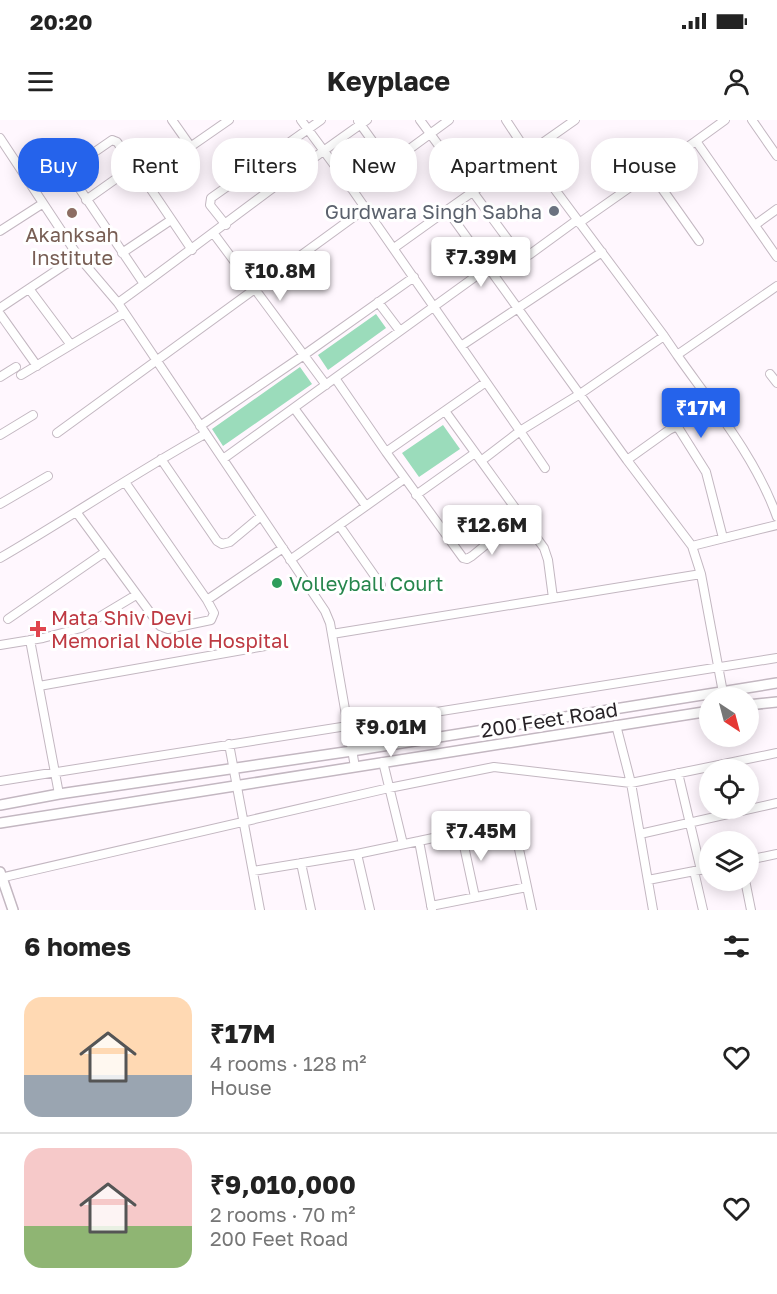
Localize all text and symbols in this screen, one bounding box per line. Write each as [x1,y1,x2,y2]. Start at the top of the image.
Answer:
text: 20:20 [30,8,92,35]
icon: menu [24,65,57,98]
text: Keyplace [327,65,450,97]
icon: person [720,65,753,98]
chip: Buy [18,138,99,192]
chip: Rent [111,138,200,192]
chip: Filters [212,138,318,192]
chip: New [330,138,417,192]
chip: Apartment [429,138,579,192]
chip: House [591,138,698,192]
place label: Gurdwara Singh Sabha [325,199,542,223]
marker: Gurdwara Singh Sabha [547,204,561,218]
marker: Akanksah Institute [65,206,79,220]
place label: Akanksah Institute [25,222,119,269]
pin: ₹7.39M [432,237,530,288]
text: ₹7.39M [445,244,517,268]
pin: ₹10.8M [231,251,329,302]
text: ₹10.8M [244,258,316,282]
pin: ₹17M [665,388,737,439]
text: ₹17M [676,395,726,419]
pin: ₹12.6M [443,505,541,556]
text: ₹12.6M [457,512,527,536]
place label: Volleyball Court [289,571,444,595]
marker: Volleyball Court [270,576,284,590]
place label: Mata Shiv Devi Memorial Noble Hospital [51,605,289,652]
marker: Mata Shiv Devi Memorial Noble Hospital [29,620,47,638]
north arrow [699,687,759,747]
map controls [699,687,759,891]
street label: 200 Feet Road [479,696,619,742]
pin: ₹9.01M [342,707,440,758]
text: ₹9.01M [355,714,427,738]
button: locate [699,759,759,819]
pin: ₹7.45M [432,811,530,862]
text: ₹7.45M [445,818,517,842]
button: layers [699,831,759,891]
icon: filters [720,930,753,963]
text: 6 homes [24,931,131,962]
text: ₹17M [210,1018,276,1049]
icon: home [72,1021,144,1093]
icon: heart [720,1041,753,1074]
text: 4 rooms · 128 m² [210,1051,367,1075]
text: House [210,1075,272,1099]
text: ₹9,010,000 [210,1169,356,1200]
icon: home [72,1172,144,1244]
icon: heart [720,1192,753,1225]
text: 2 rooms · 70 m² [210,1202,355,1226]
text: 200 Feet Road [210,1226,348,1250]

